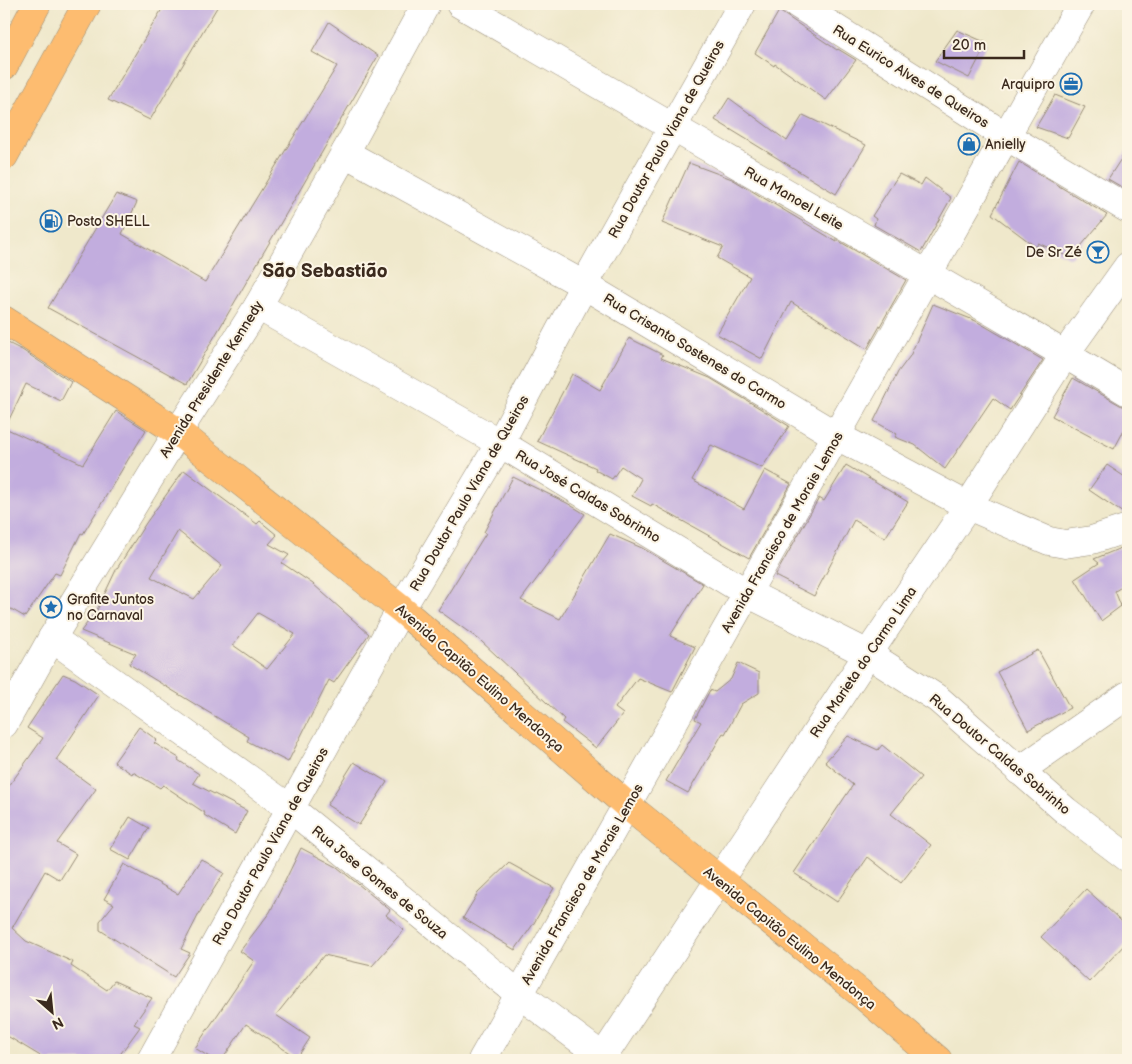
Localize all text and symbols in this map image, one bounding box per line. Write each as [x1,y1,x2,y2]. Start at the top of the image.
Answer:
street label: Rua Eurico Alves de Queiros [830,21,992,132]
scale bar [944,28,1024,60]
text: 20 m [952,36,986,55]
street label: Rua Doutor Paulo Viana de Queiros [605,37,728,241]
office icon: Arquipro [1059,72,1083,96]
place label: Arquipro [1002,76,1055,93]
shop icon: Anielly [957,132,981,156]
place label: Anielly [985,136,1026,153]
street label: Rua Manoel Leite [741,163,846,234]
fuel station icon: Posto SHELL [39,209,63,233]
place label: Posto SHELL [67,213,150,230]
bar icon: De Sr Zé [1086,240,1110,264]
place label: De Sr Zé [1026,244,1083,261]
district label: São Sebastião [262,260,388,283]
street label: Rua Crisanto Sostenes do Carmo [600,290,789,413]
street label: Avenida Presidente Kennedy [156,297,267,461]
street label: Rua Doutor Paulo Viana de Queiros [406,392,533,594]
street label: Avenida Francisco de Morais Lemos [718,429,847,636]
street label: Rua José Caldas Sobrinho [512,446,663,547]
street label: Rua Marieta do Carmo Lima [806,583,920,741]
place label: Grafite Juntos no Carnaval [67,591,154,624]
place icon: Grafite Juntos no Carnaval [39,595,63,619]
street label: Avenida Capitão Eulino Mendonça [392,601,567,756]
street label: Rua Doutor Caldas Sobrinho [926,690,1074,819]
street label: Rua Doutor Paulo Viana de Queiros [209,744,332,948]
street label: Avenida Francisco de Morais Lemos [518,781,647,988]
street label: Rua Jose Gomes de Souza [308,822,451,943]
street label: Avenida Capitão Eulino Mendonça [700,863,879,1013]
north arrow [28,986,78,1036]
text: N [49,1013,66,1033]

